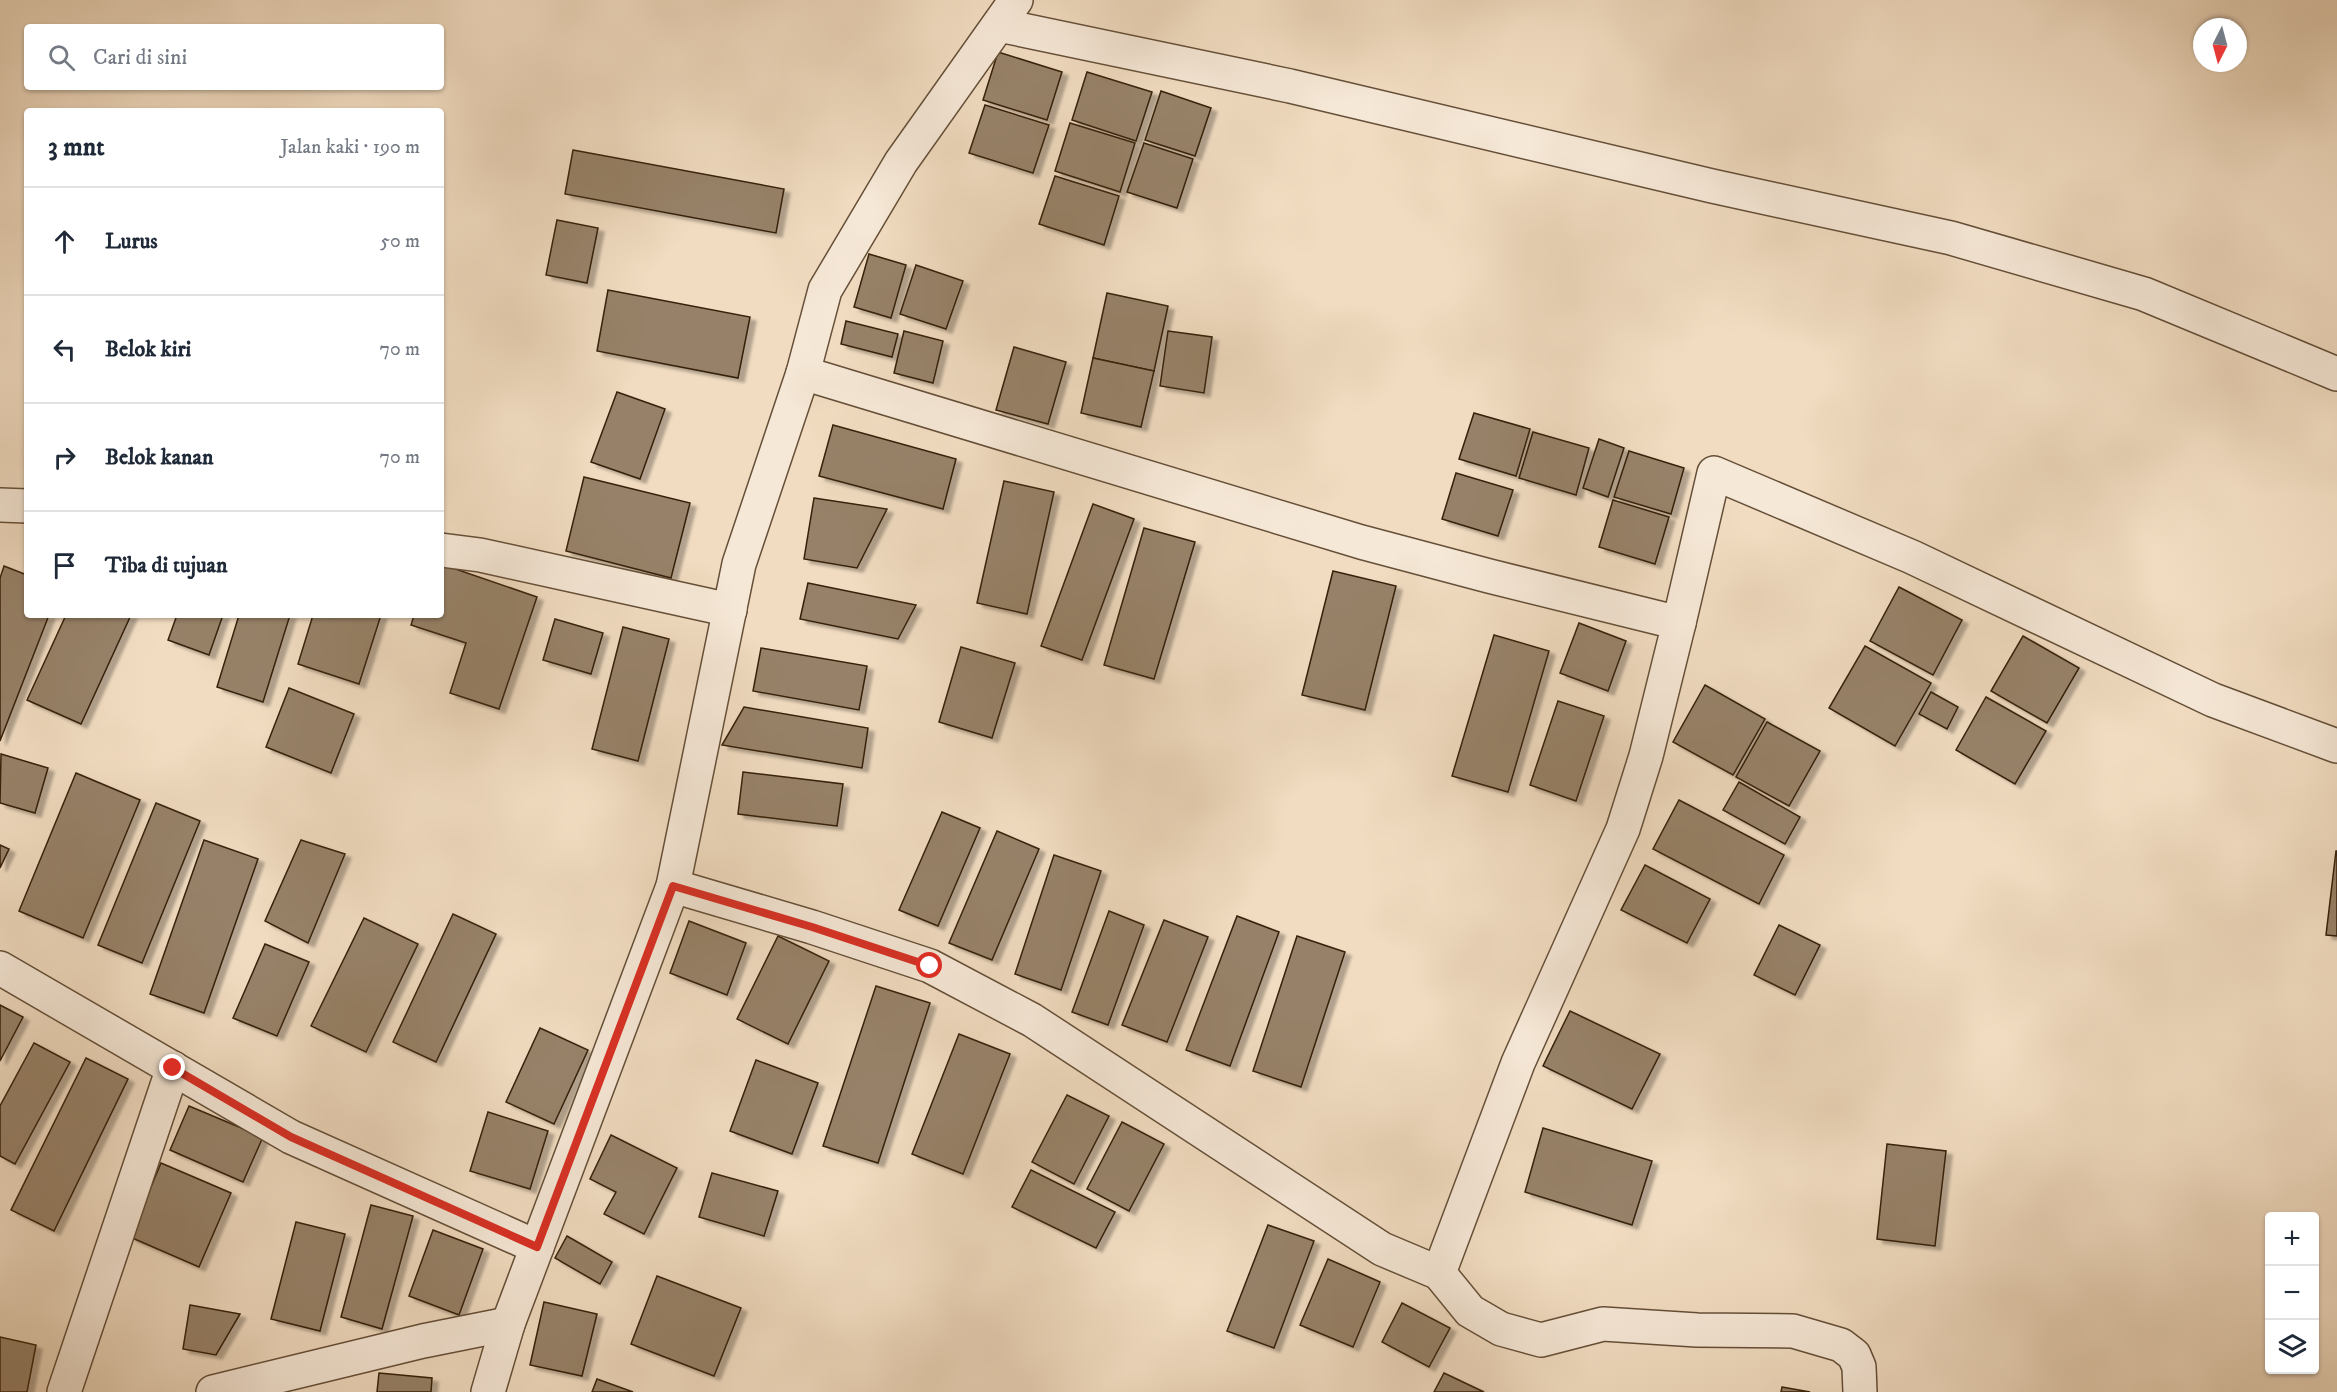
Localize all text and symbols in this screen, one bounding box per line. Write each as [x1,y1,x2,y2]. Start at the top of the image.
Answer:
north arrow [2193,18,2247,72]
search box [24,24,444,90]
icon: search [45,41,78,74]
text: Cari di sini [93,44,187,71]
text: 3 mnt [48,131,105,164]
text: Jalan kaki · 190 m [280,135,420,160]
icon: ahead [48,225,81,258]
text: Lurus [105,228,158,255]
text: 50 m [380,229,420,254]
icon: left [48,333,81,366]
text: Belok kiri [105,336,191,363]
text: 70 m [379,337,420,362]
icon: right [48,441,81,474]
text: Belok kanan [105,444,213,471]
text: 70 m [379,445,420,470]
icon: arrive [48,549,81,582]
text: Tiba di tujuan [105,552,227,579]
route start [916,952,942,978]
route end [159,1054,185,1080]
map controls [2265,1212,2319,1374]
button: + [2265,1212,2319,1266]
button: − [2265,1266,2319,1320]
button: layers [2265,1320,2319,1374]

